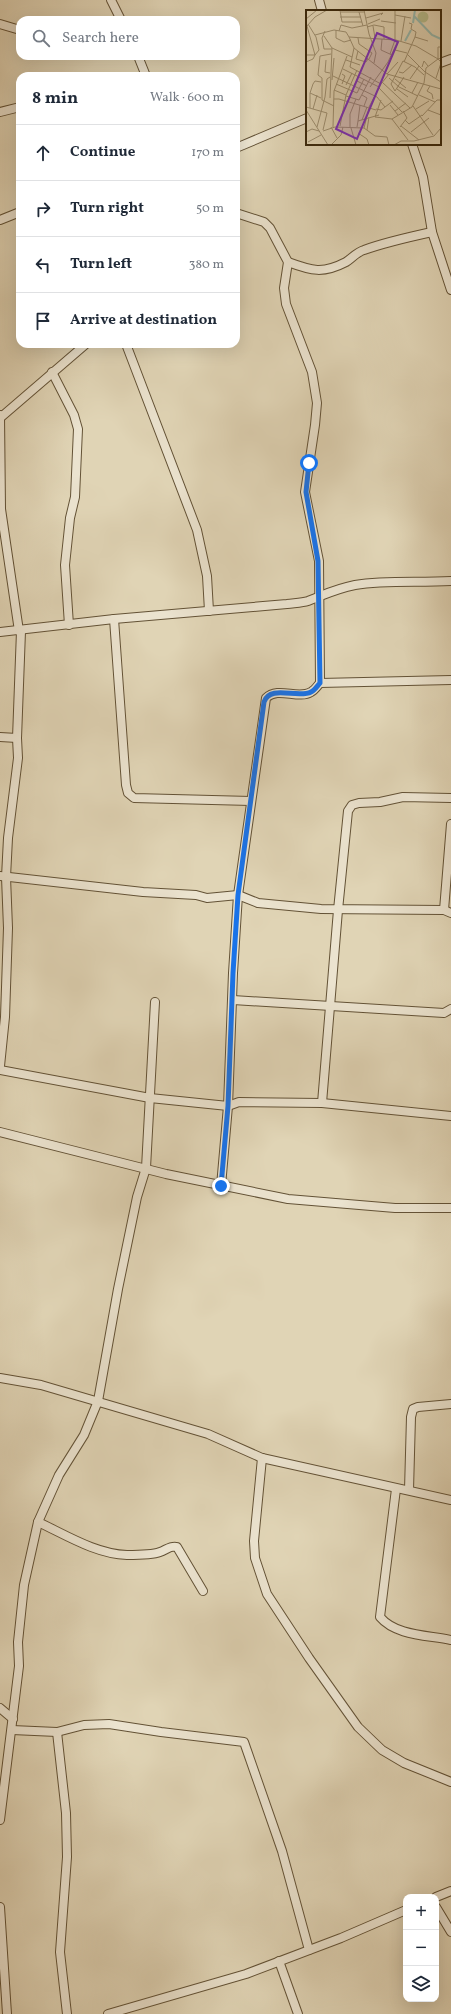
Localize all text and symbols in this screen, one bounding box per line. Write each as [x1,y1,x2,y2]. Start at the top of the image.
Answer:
inset map [306,10,441,145]
search box [16,16,240,60]
icon: search [30,27,52,49]
text: Search here [62,28,139,49]
text: 8 min [32,87,78,110]
text: Walk · 600 m [150,89,224,107]
icon: ahead [32,142,54,164]
text: Continue [70,142,135,163]
text: 170 m [191,144,224,162]
icon: right [32,198,54,220]
text: Turn right [70,198,144,219]
text: 50 m [196,200,224,218]
icon: left [32,254,54,276]
text: Turn left [70,254,132,275]
text: 380 m [189,256,224,274]
icon: arrive [32,310,54,332]
text: Arrive at destination [70,310,217,331]
route start [300,454,318,472]
route end [212,1177,230,1195]
map controls [403,1894,439,2002]
button: + [403,1894,439,1930]
button: − [403,1930,439,1966]
button: layers [403,1966,439,2002]

